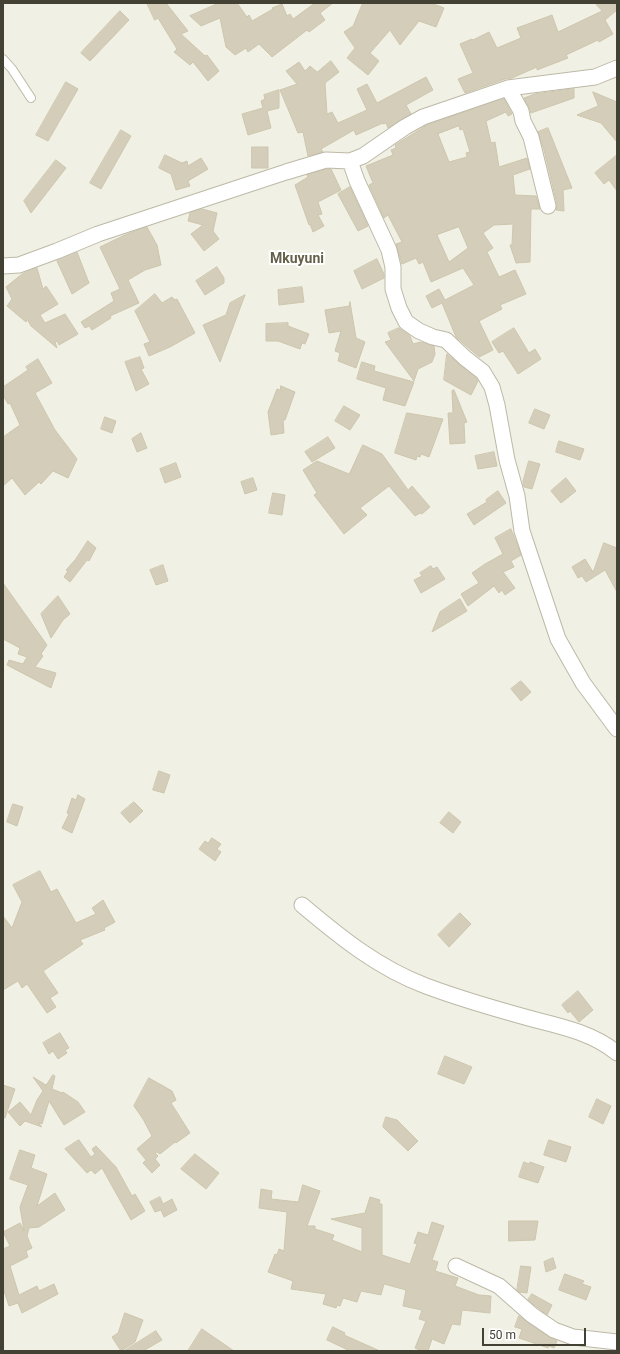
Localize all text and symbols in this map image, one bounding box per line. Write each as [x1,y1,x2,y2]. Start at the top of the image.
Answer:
district label: Mkuyuni [270,251,324,267]
scale bar [484,1320,588,1346]
text: 50 m [489,1328,516,1342]

